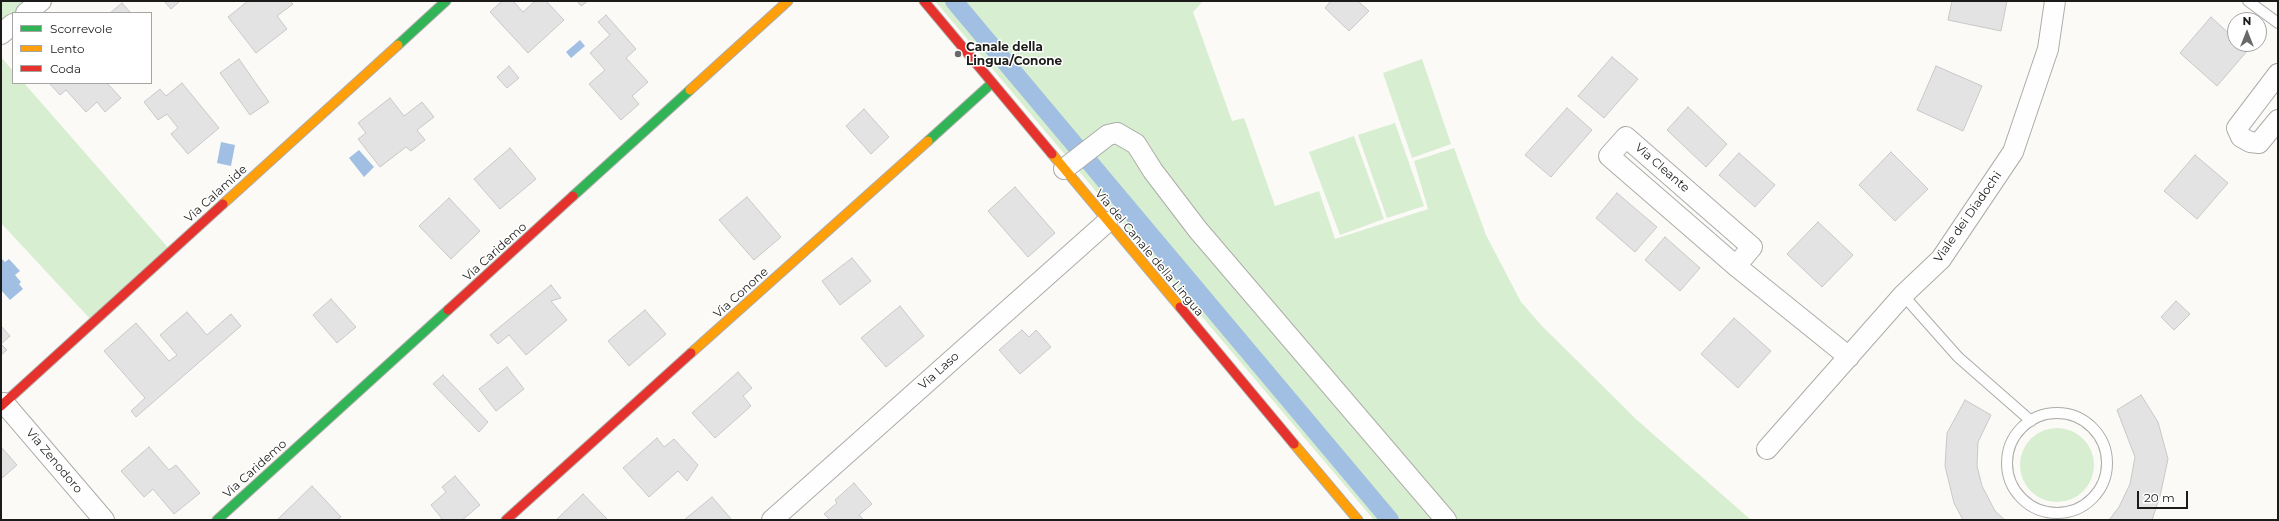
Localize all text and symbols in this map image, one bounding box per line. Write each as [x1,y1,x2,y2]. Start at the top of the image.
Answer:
legend [12,12,152,84]
north arrow [2227,12,2267,52]
text: N [2243,14,2251,28]
text: Scorrevole [50,21,112,36]
place label: Canale della Lingua/Conone [966,40,1062,68]
text: Lento [50,41,85,56]
marker: Canale della Lingua/Conone [953,49,963,59]
text: Coda [50,61,81,76]
street label: Via Cleante [1632,140,1692,196]
street label: Via Calamide [182,162,250,226]
street label: Viale dei Diadochi [1931,169,2005,265]
street label: Via del Canale della Lingua [1092,187,1206,319]
street label: Via Caridemo [460,220,530,284]
street label: Via Conone [711,265,771,321]
street label: Via Laso [916,349,962,393]
street label: Via Zenodoro [23,426,85,496]
street label: Via Caridemo [220,437,290,501]
scale bar [2139,483,2190,509]
text: 20 m [2144,490,2175,505]

